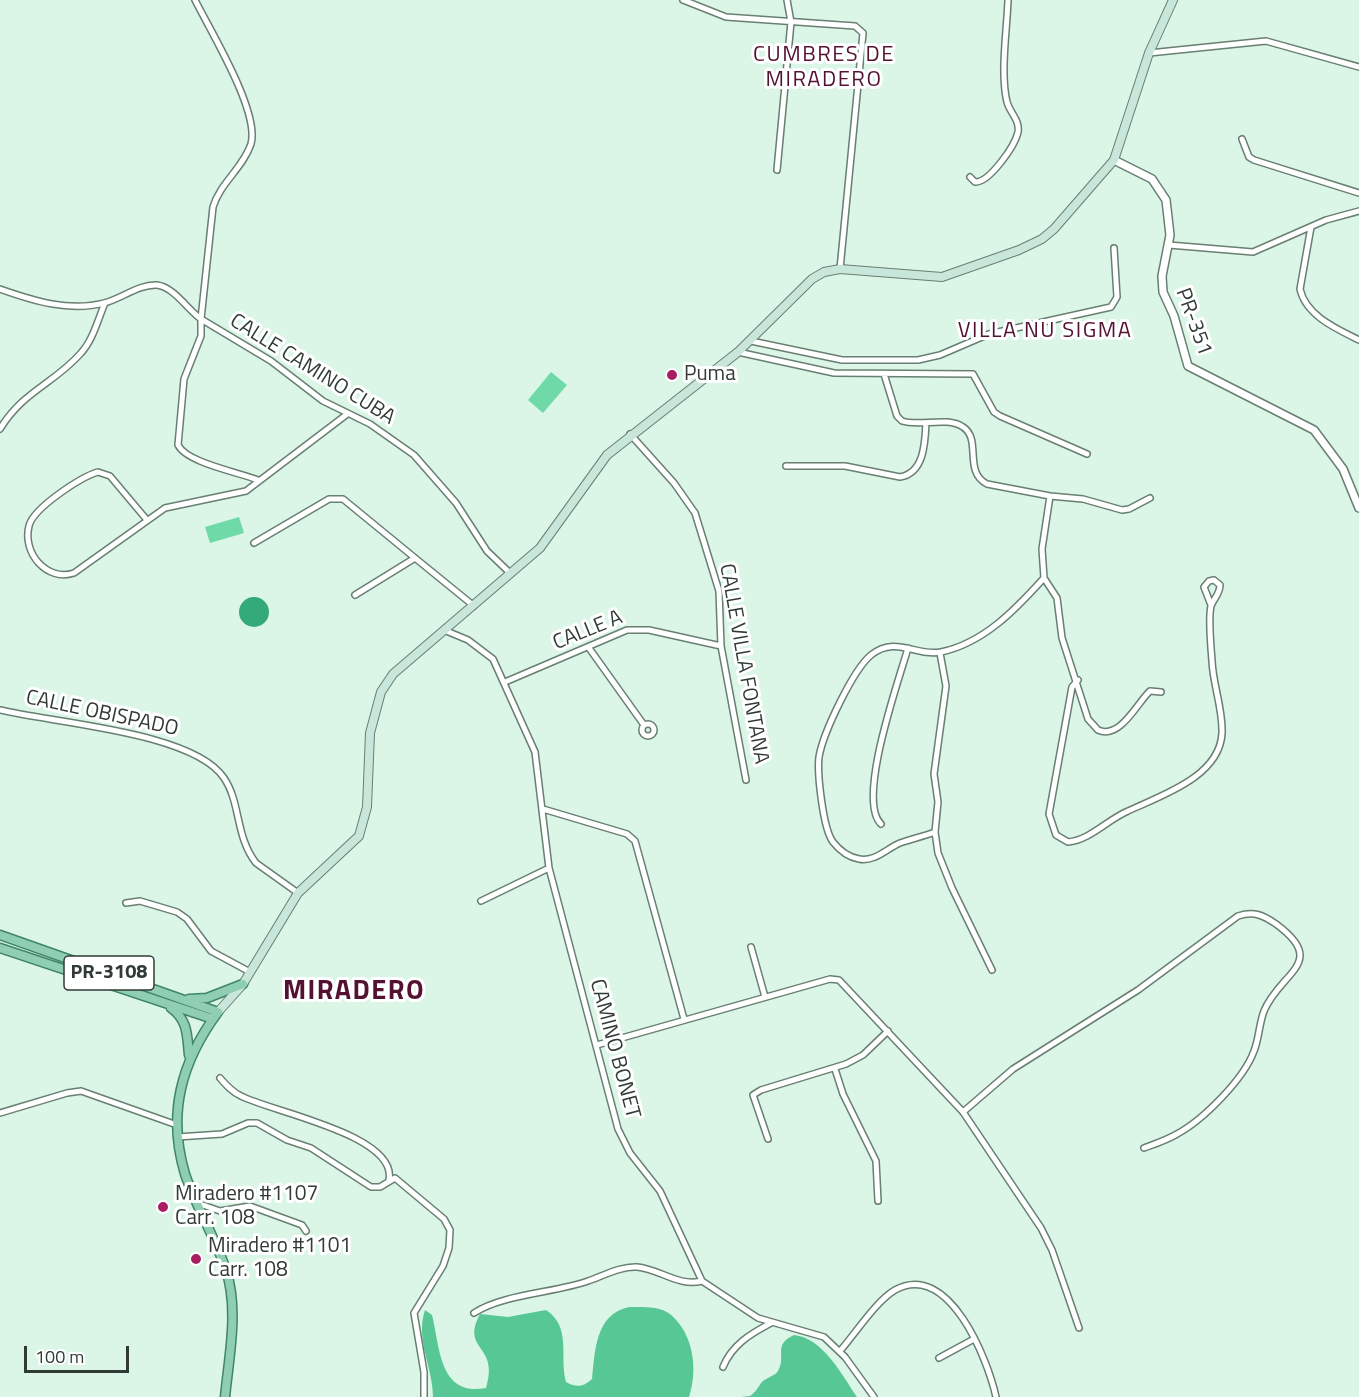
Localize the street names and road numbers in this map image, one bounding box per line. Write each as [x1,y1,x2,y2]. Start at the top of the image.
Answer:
street label: PR-351 [1169,285,1217,359]
street label: CALLE CAMINO CUBA [225,309,399,431]
street label: CALLE VILLA FONTANA [713,562,773,766]
street label: CALLE A [550,606,626,656]
street label: CALLE OBISPADO [23,686,181,742]
road number: PR-3108 [64,956,154,990]
street label: CAMINO BONET [583,977,645,1121]

